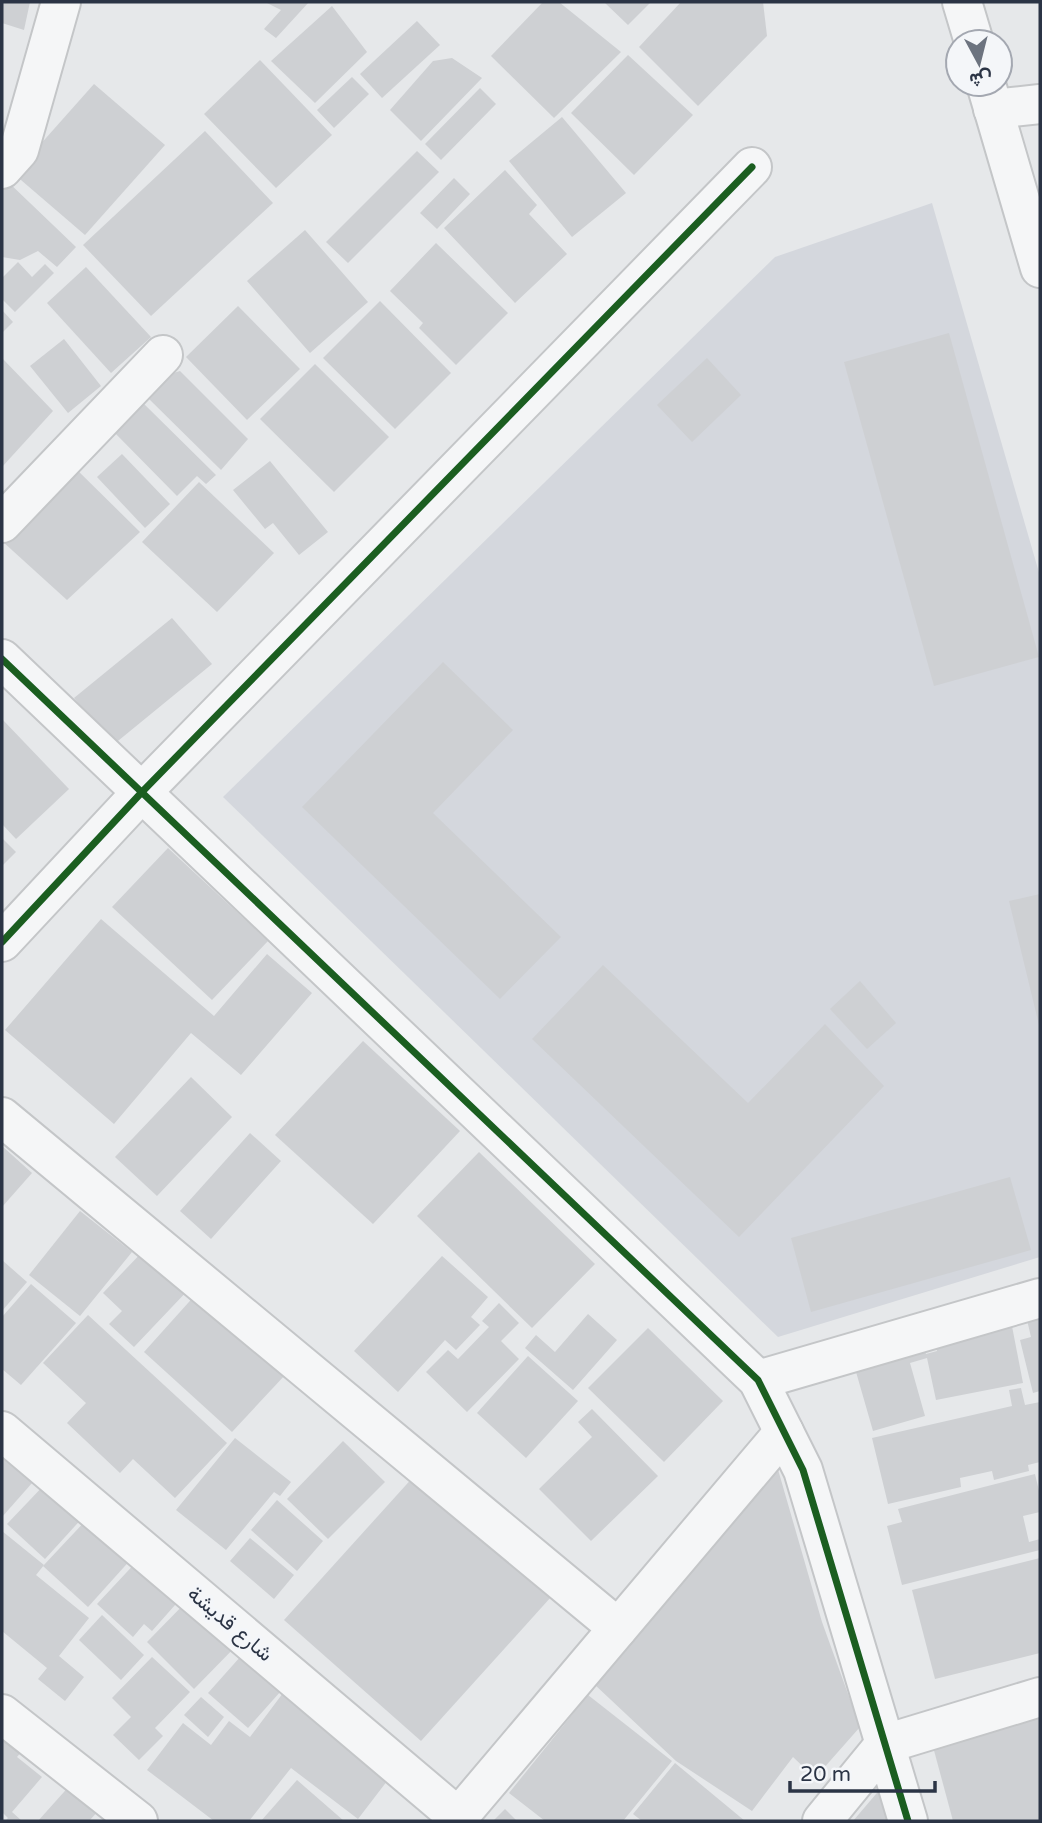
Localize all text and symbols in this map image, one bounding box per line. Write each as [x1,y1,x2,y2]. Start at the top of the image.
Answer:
north arrow [944,28,1014,98]
text: ش [968,67,994,91]
street label: شارع قديشة [182,1581,278,1668]
scale bar [790,1750,935,1794]
text: 20 m [800,1762,851,1787]

